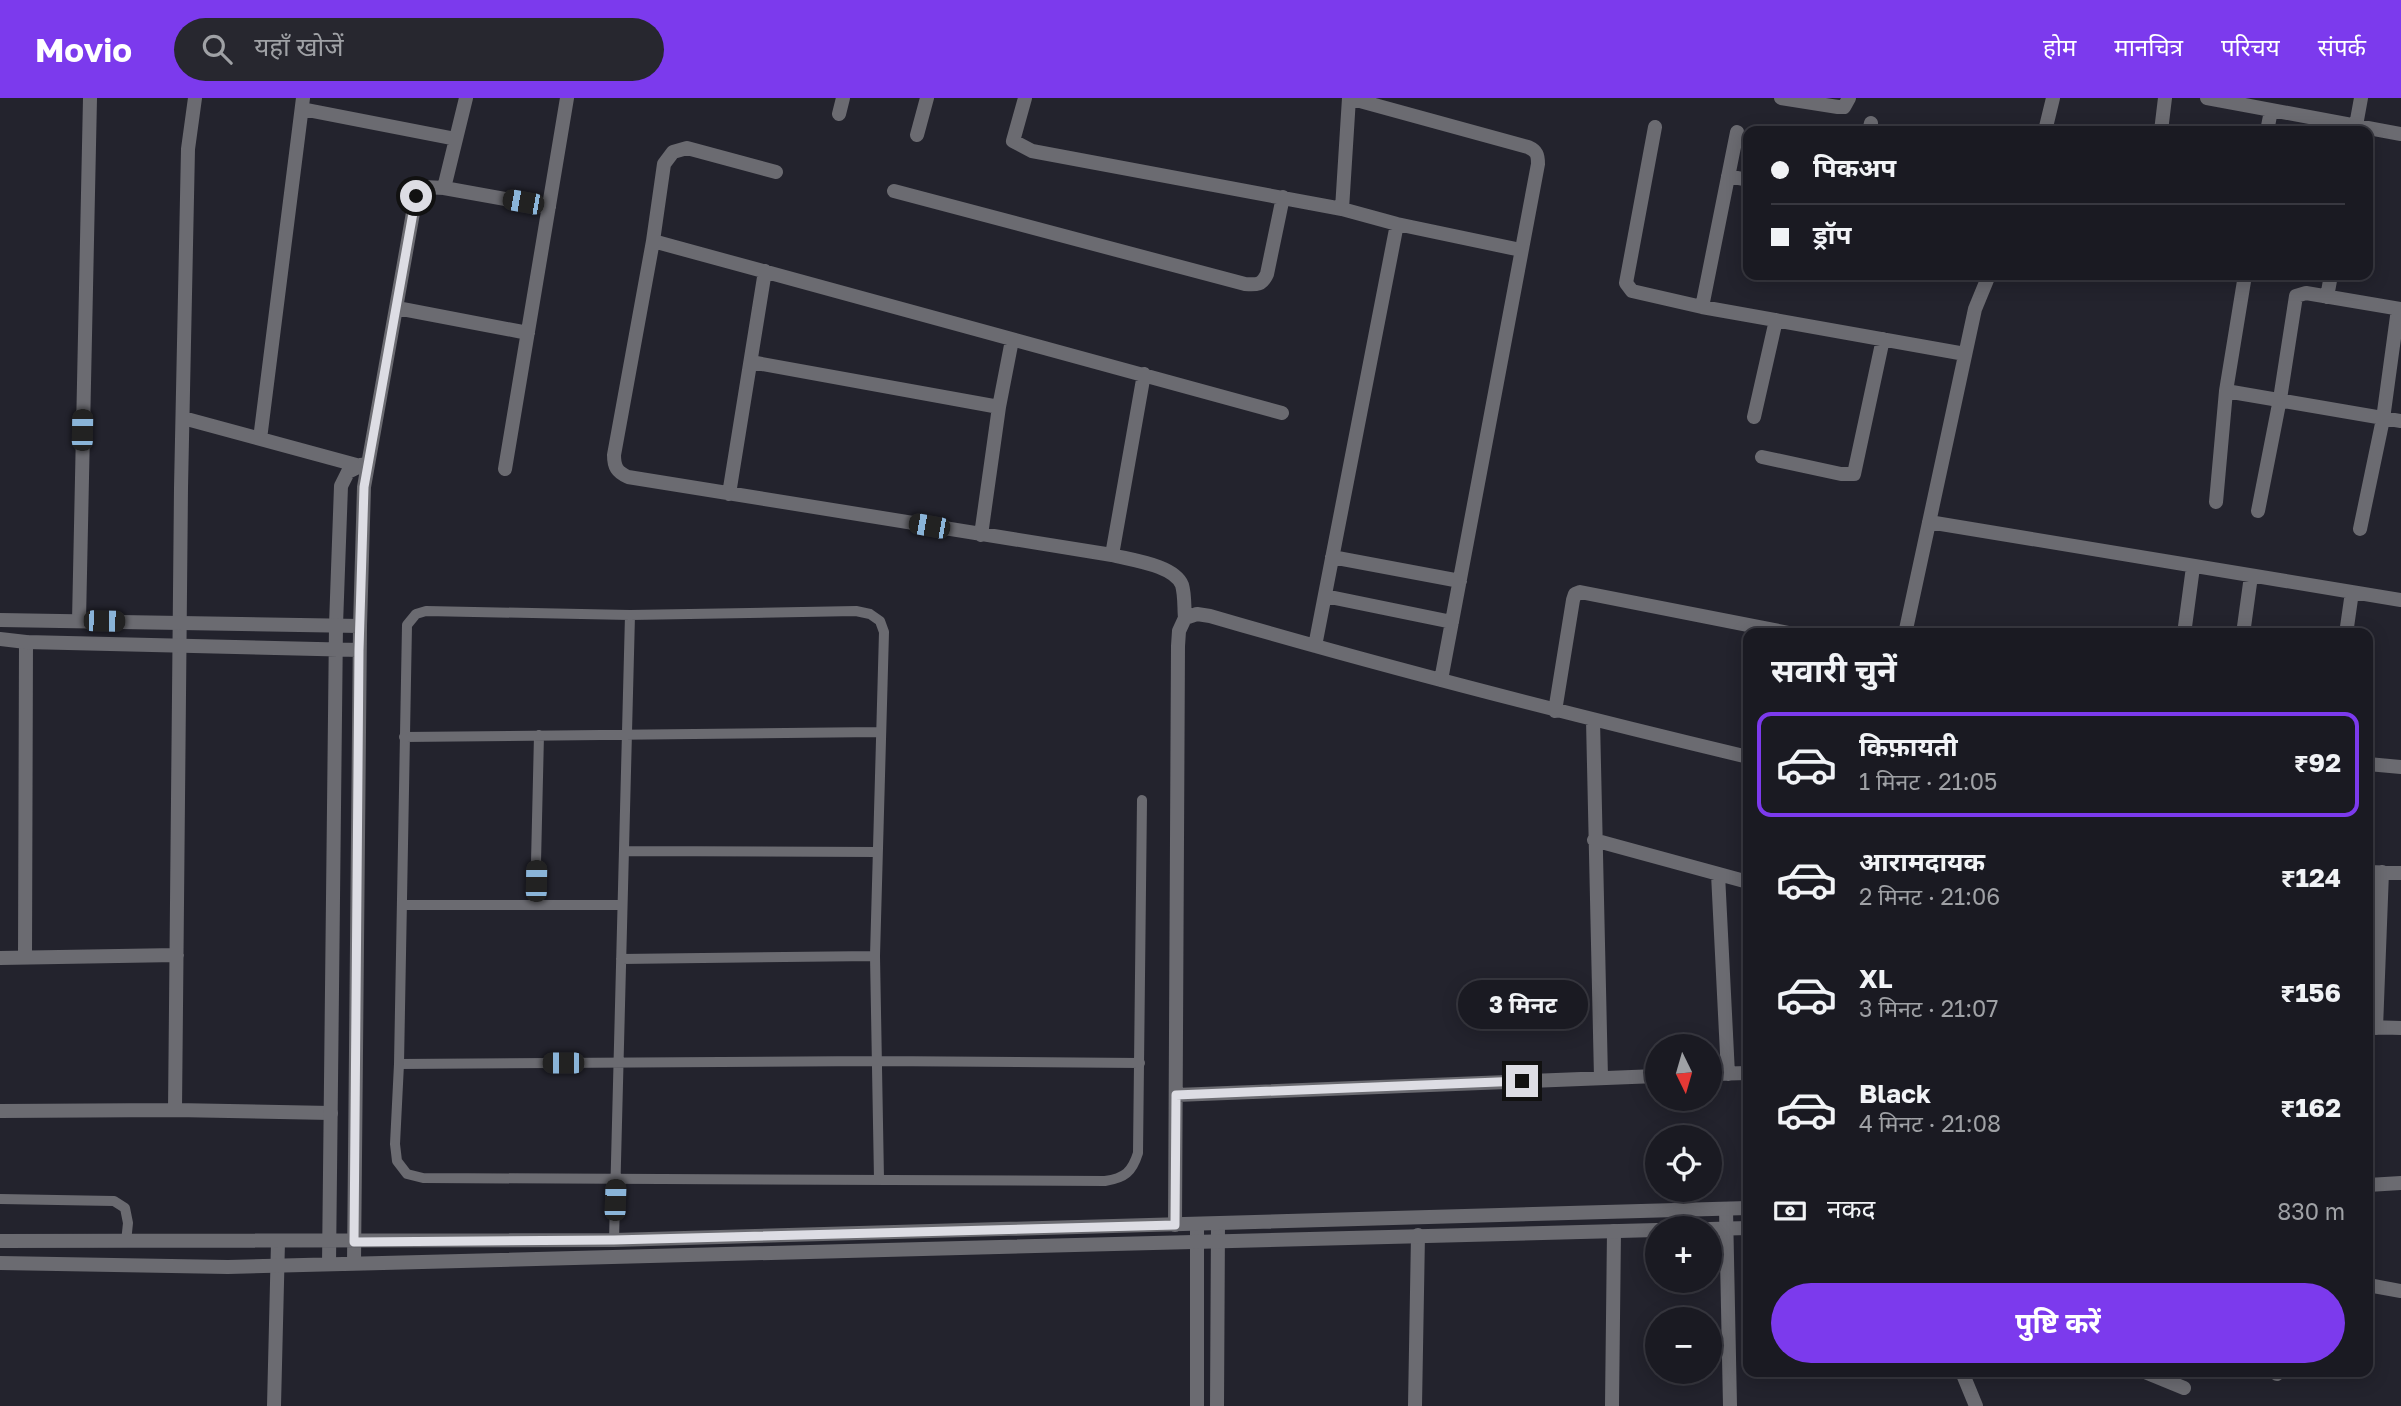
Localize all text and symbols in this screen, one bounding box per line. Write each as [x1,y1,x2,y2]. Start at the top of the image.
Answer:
search box [174,18,664,81]
text: Movio [35,30,132,69]
icon: search [198,30,236,68]
text: यहाँ खोजें [254,31,344,62]
text: होम [2043,32,2076,61]
text: मानचित्र [2114,32,2183,61]
text: परिचय [2221,32,2280,61]
text: संपर्क [2318,32,2366,61]
text: पिकअप [1813,152,1896,183]
route start [400,180,432,212]
car [501,188,546,216]
text: ड्रॉप [1813,219,1851,250]
car [72,409,93,451]
car [907,512,952,540]
car [83,610,126,632]
text: सवारी चुनें [1771,651,1897,689]
text: किफ़ायती [1859,731,1958,762]
icon: car [1775,733,1838,796]
text: ₹92 [2294,747,2341,778]
text: 1 मिनट · 21:05 [1859,767,1997,795]
text: आरामदायक [1859,846,1985,877]
icon: car [1775,848,1838,911]
car [526,860,547,902]
text: ₹124 [2281,862,2341,893]
text: 2 मिनट · 21:06 [1859,882,2000,910]
icon: car [1775,963,1838,1026]
text: XL [1859,963,1893,994]
text: ₹156 [2280,977,2341,1008]
callout: 3 मिनट [1457,979,1587,1028]
text: 3 मिनट [1489,990,1557,1018]
text: 3 मिनट · 21:07 [1859,994,1999,1022]
north arrow [1645,1034,1722,1111]
map controls [1645,1034,1722,1384]
car [543,1053,585,1074]
route end [1506,1065,1538,1097]
icon: car [1775,1078,1838,1141]
text: Black [1859,1078,1931,1109]
text: ₹162 [2280,1092,2341,1123]
text: 4 मिनट · 21:08 [1859,1109,2001,1137]
button: locate [1645,1125,1722,1202]
car [604,1179,627,1221]
icon: cash [1771,1192,1809,1230]
text: नकद [1827,1193,1875,1224]
text: 830 m [2277,1197,2345,1225]
button: + [1645,1216,1722,1293]
button: पुष्टि करें [1771,1283,2345,1363]
button: − [1645,1307,1722,1384]

